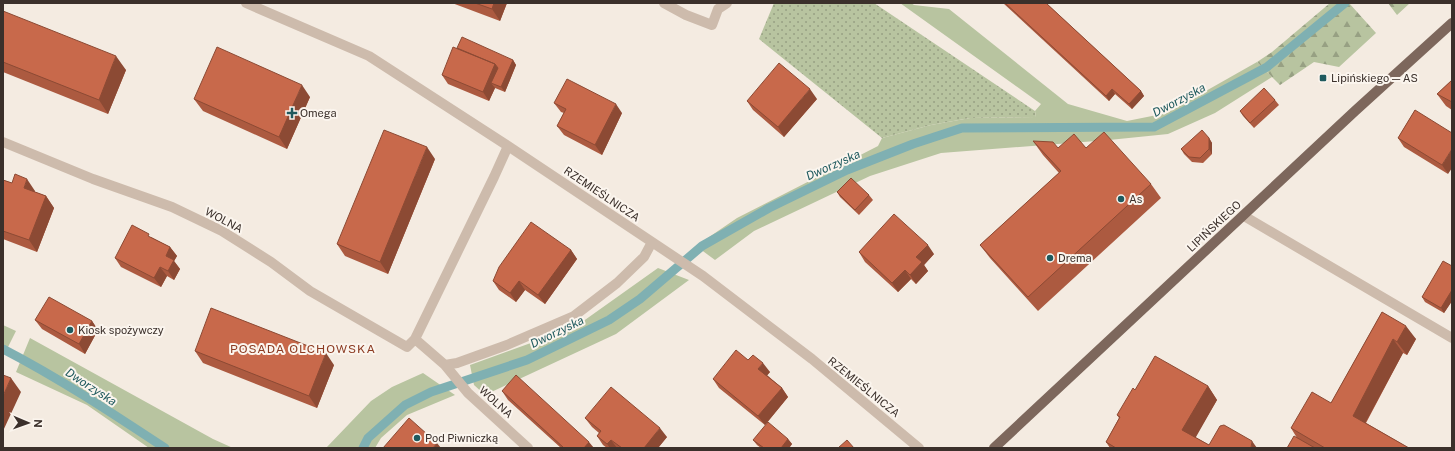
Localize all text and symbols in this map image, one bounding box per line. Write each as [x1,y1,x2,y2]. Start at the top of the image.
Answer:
place label: Lipińskiego — AS [1331,72,1418,84]
marker: Lipińskiego — AS [1318,73,1328,83]
water label: Dworzyska [1150,80,1208,120]
place label: Omega [300,107,336,119]
marker: Omega [287,108,297,118]
water label: Dworzyska [804,147,862,183]
street label: RZEMIEŚLNICZA [562,163,643,224]
place label: As [1129,193,1143,205]
marker: As [1116,194,1126,204]
street label: LIPIŃSKIEGO [1184,197,1243,254]
street label: WOLNA [203,205,245,235]
place label: Drema [1058,252,1092,264]
marker: Drema [1045,253,1055,263]
water label: Dworzyska [528,313,586,351]
place label: Kiosk spożywczy [78,324,164,336]
marker: Kiosk spożywczy [65,325,75,335]
district label: POSADA OLCHOWSKA [230,342,376,356]
street label: RZEMIEŚLNICZA [826,354,903,420]
water label: Dworzyska [63,365,119,409]
street label: WOLNA [477,384,515,420]
north arrow [8,403,48,443]
text: N [32,419,44,428]
place label: Pod Piwniczką [425,432,498,444]
marker: Pod Piwniczką [412,433,422,443]

